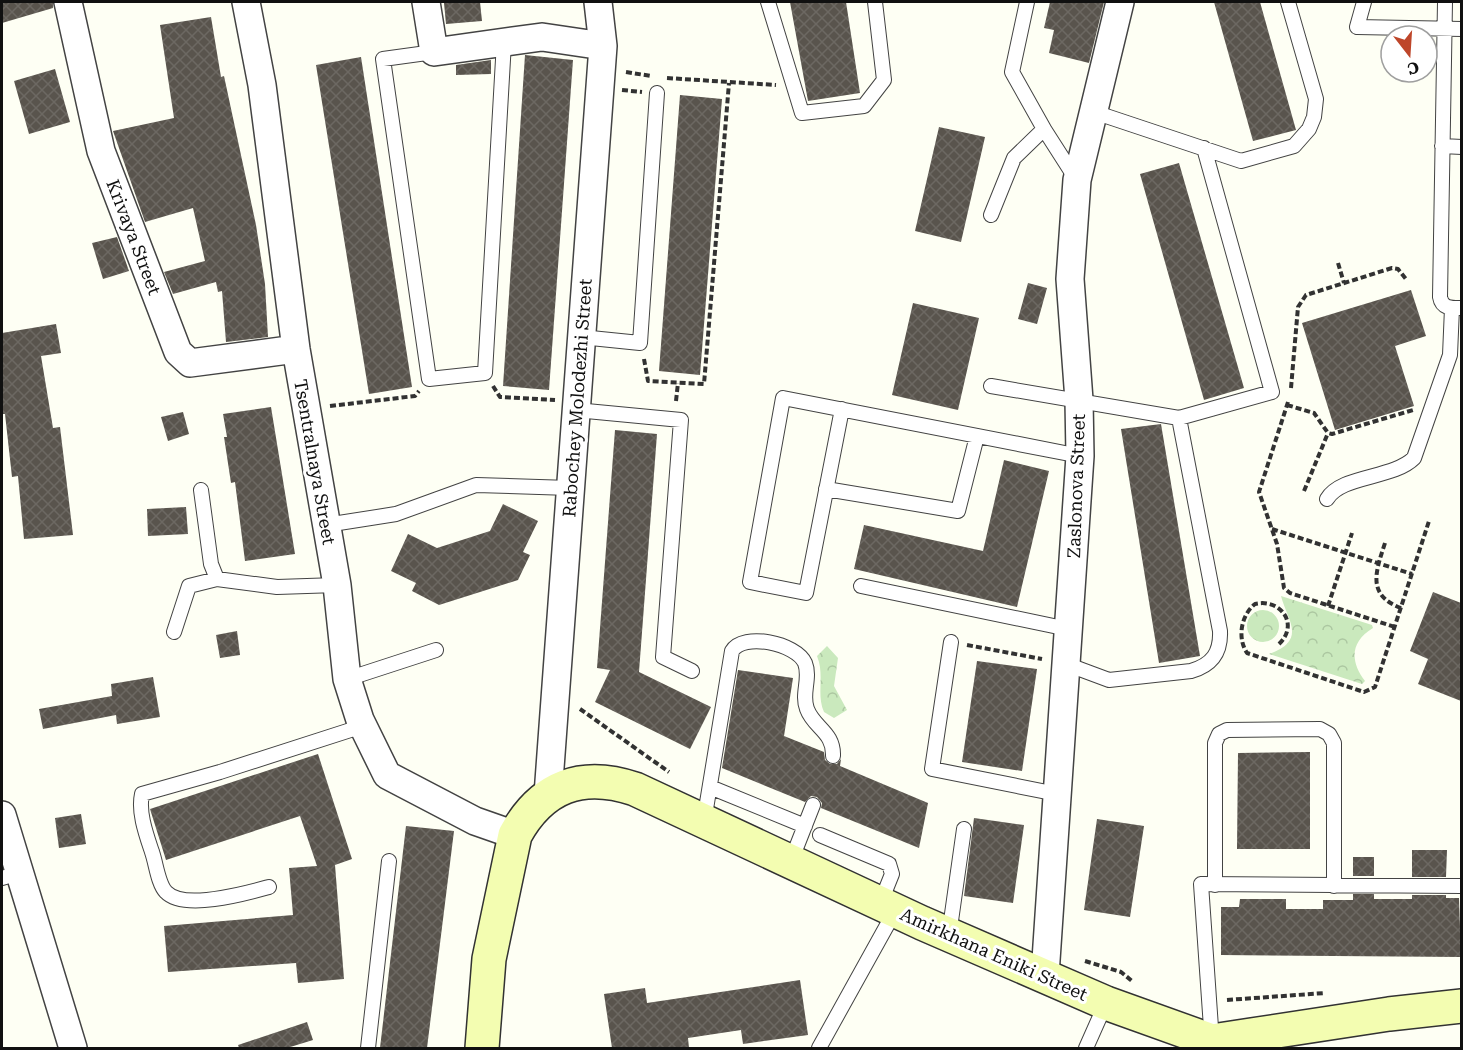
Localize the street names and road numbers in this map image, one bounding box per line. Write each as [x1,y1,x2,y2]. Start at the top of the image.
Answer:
street label: Krivaya Street [102,176,166,298]
street label: Rabochey Molodezhi Street [558,278,596,518]
street label: Tsentralnaya Street [290,378,340,547]
street label: Zaslonova Street [1063,413,1089,559]
street label: Amirkhana Eniki Street [897,903,1091,1005]

